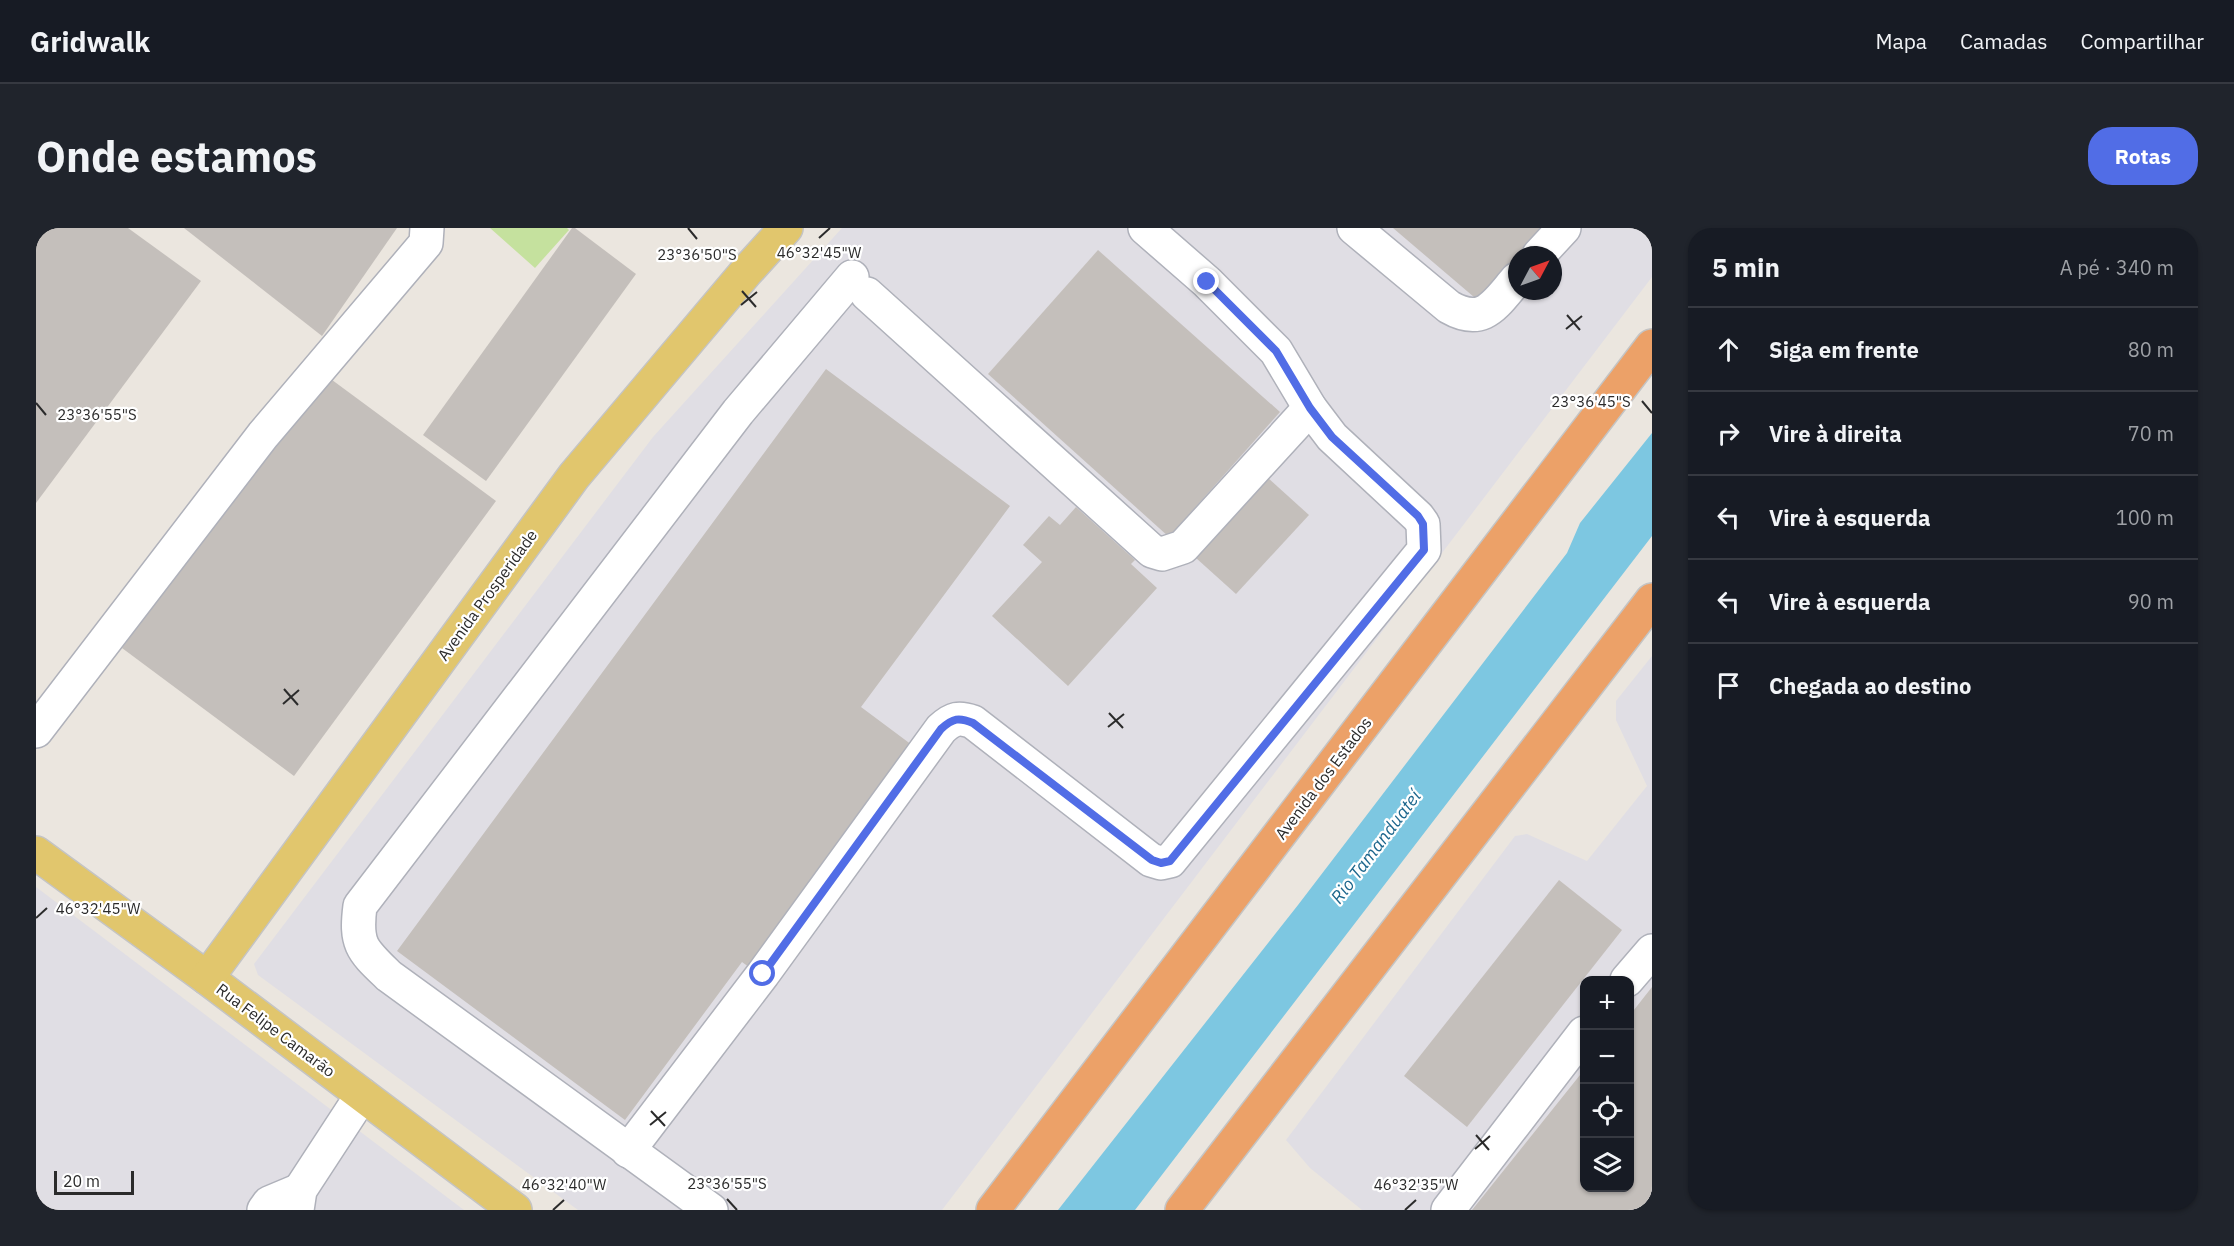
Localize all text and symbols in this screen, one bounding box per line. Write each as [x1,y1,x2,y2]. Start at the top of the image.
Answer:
text: Gridwalk [30,23,150,60]
text: Mapa [1875,27,1927,55]
text: Camadas [1960,27,2047,55]
text: Compartilhar [2080,27,2204,55]
button: Rotas [2088,127,2198,185]
text: Onde estamos [36,129,317,184]
text: 46°32'45"W [777,243,862,262]
text: 23°36'50"S [657,245,737,264]
north arrow [1508,246,1562,300]
text: 5 min [1712,250,1780,284]
text: A pé · 340 m [2060,254,2174,281]
route end [1193,268,1219,294]
icon: ahead [1712,333,1745,366]
text: Siga em frente [1769,335,1919,364]
text: 80 m [2128,336,2174,363]
text: 23°36'45"S [1551,392,1631,411]
text: 23°36'55"S [57,405,137,424]
icon: right [1712,417,1745,450]
text: Vire à direita [1769,419,1902,448]
text: 70 m [2128,420,2174,447]
icon: left [1712,501,1745,534]
text: Vire à esquerda [1769,503,1931,532]
text: 100 m [2116,504,2174,531]
street label: Avenida Prosperidade [433,525,541,664]
icon: left [1712,585,1745,618]
text: Vire à esquerda [1769,587,1931,616]
text: 90 m [2128,588,2174,615]
icon: arrive [1712,669,1745,702]
text: Chegada ao destino [1769,671,1972,700]
street label: Avenida dos Estados [1270,713,1376,843]
water label: Rio Tamanduateí [1325,784,1427,908]
text: 46°32'45"W [56,899,141,918]
route start [749,960,775,986]
map controls [1580,976,1634,1192]
button: + [1580,976,1634,1030]
street label: Rua Felipe Camarão [213,979,339,1081]
button: − [1580,1030,1634,1084]
button: locate [1580,1084,1634,1138]
button: layers [1580,1138,1634,1192]
scale bar [54,1168,134,1196]
text: 20 m [63,1171,100,1191]
text: 23°36'55"S [687,1174,767,1193]
text: 46°32'40"W [522,1175,607,1194]
text: 46°32'35"W [1374,1175,1459,1194]

